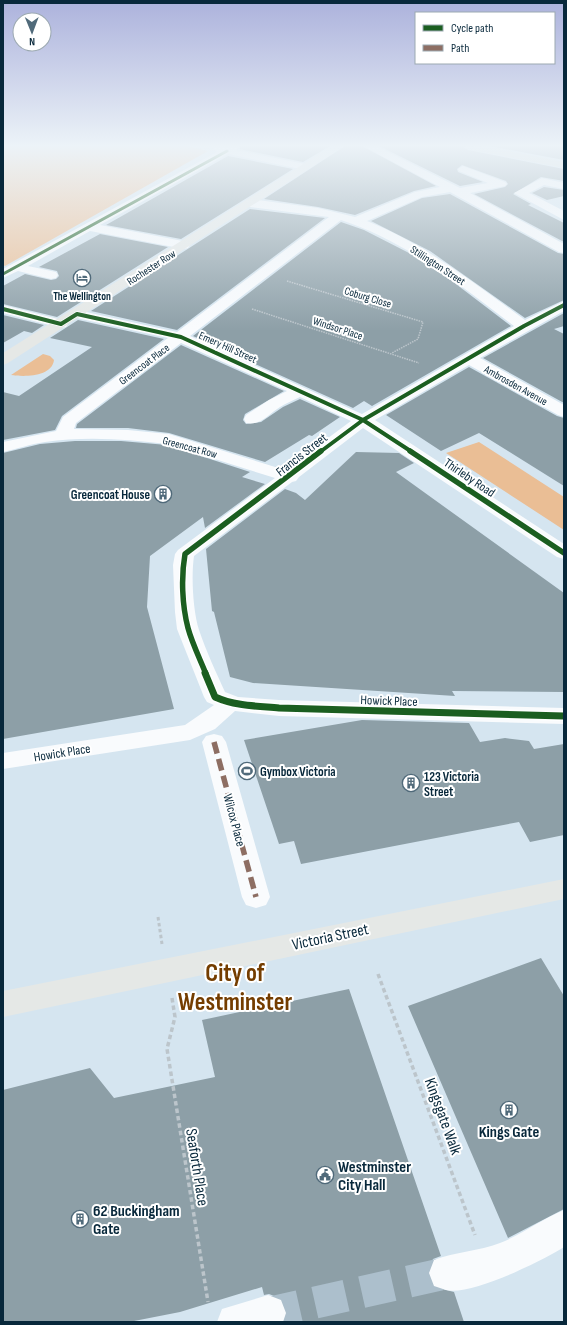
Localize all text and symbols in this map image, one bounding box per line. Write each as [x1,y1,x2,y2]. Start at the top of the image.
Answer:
north arrow [12,12,52,52]
legend [415,12,555,64]
text: Cycle path [451,21,493,36]
text: N [29,35,35,48]
text: Path [451,41,469,56]
street label: Stillington Street [408,243,468,288]
street label: Rochester Row [125,247,178,288]
hotel icon: The Wellington [72,268,92,288]
street label: Coburg Close [343,284,393,311]
place label: The Wellington [53,290,111,303]
street label: Windsor Place [311,314,364,343]
street label: Emery Hill Street [197,329,259,366]
street label: Greencoat Place [116,341,172,388]
street label: Ambrosden Avenue [481,362,550,408]
street label: Francis Street [273,430,331,480]
street label: Greencoat Row [161,434,219,461]
street label: Thirleby Road [441,455,498,501]
building icon: Greencoat House [153,484,173,504]
place label: Greencoat House [71,487,150,503]
street label: Howick Place [360,692,418,710]
street label: Howick Place [33,741,92,765]
sports icon: Gymbox Victoria [237,761,257,781]
place label: Gymbox Victoria [260,764,336,780]
place label: 123 Victoria Street [424,769,479,800]
building icon: 123 Victoria Street [401,773,421,793]
street label: Wilcox Place [219,792,249,848]
street label: Victoria Street [290,920,371,955]
district label: City of Westminster [178,958,292,1018]
street label: Kingsgate Walk [420,1075,465,1158]
building icon: Kings Gate [499,1100,519,1120]
place label: Kings Gate [479,1123,539,1142]
street label: Seaforth Place [181,1127,212,1207]
place label: Westminster City Hall [338,1158,411,1195]
public building icon: Westminster City Hall [315,1165,335,1185]
place label: 62 Buckingham Gate [93,1202,180,1239]
building icon: 62 Buckingham Gate [70,1209,90,1229]

